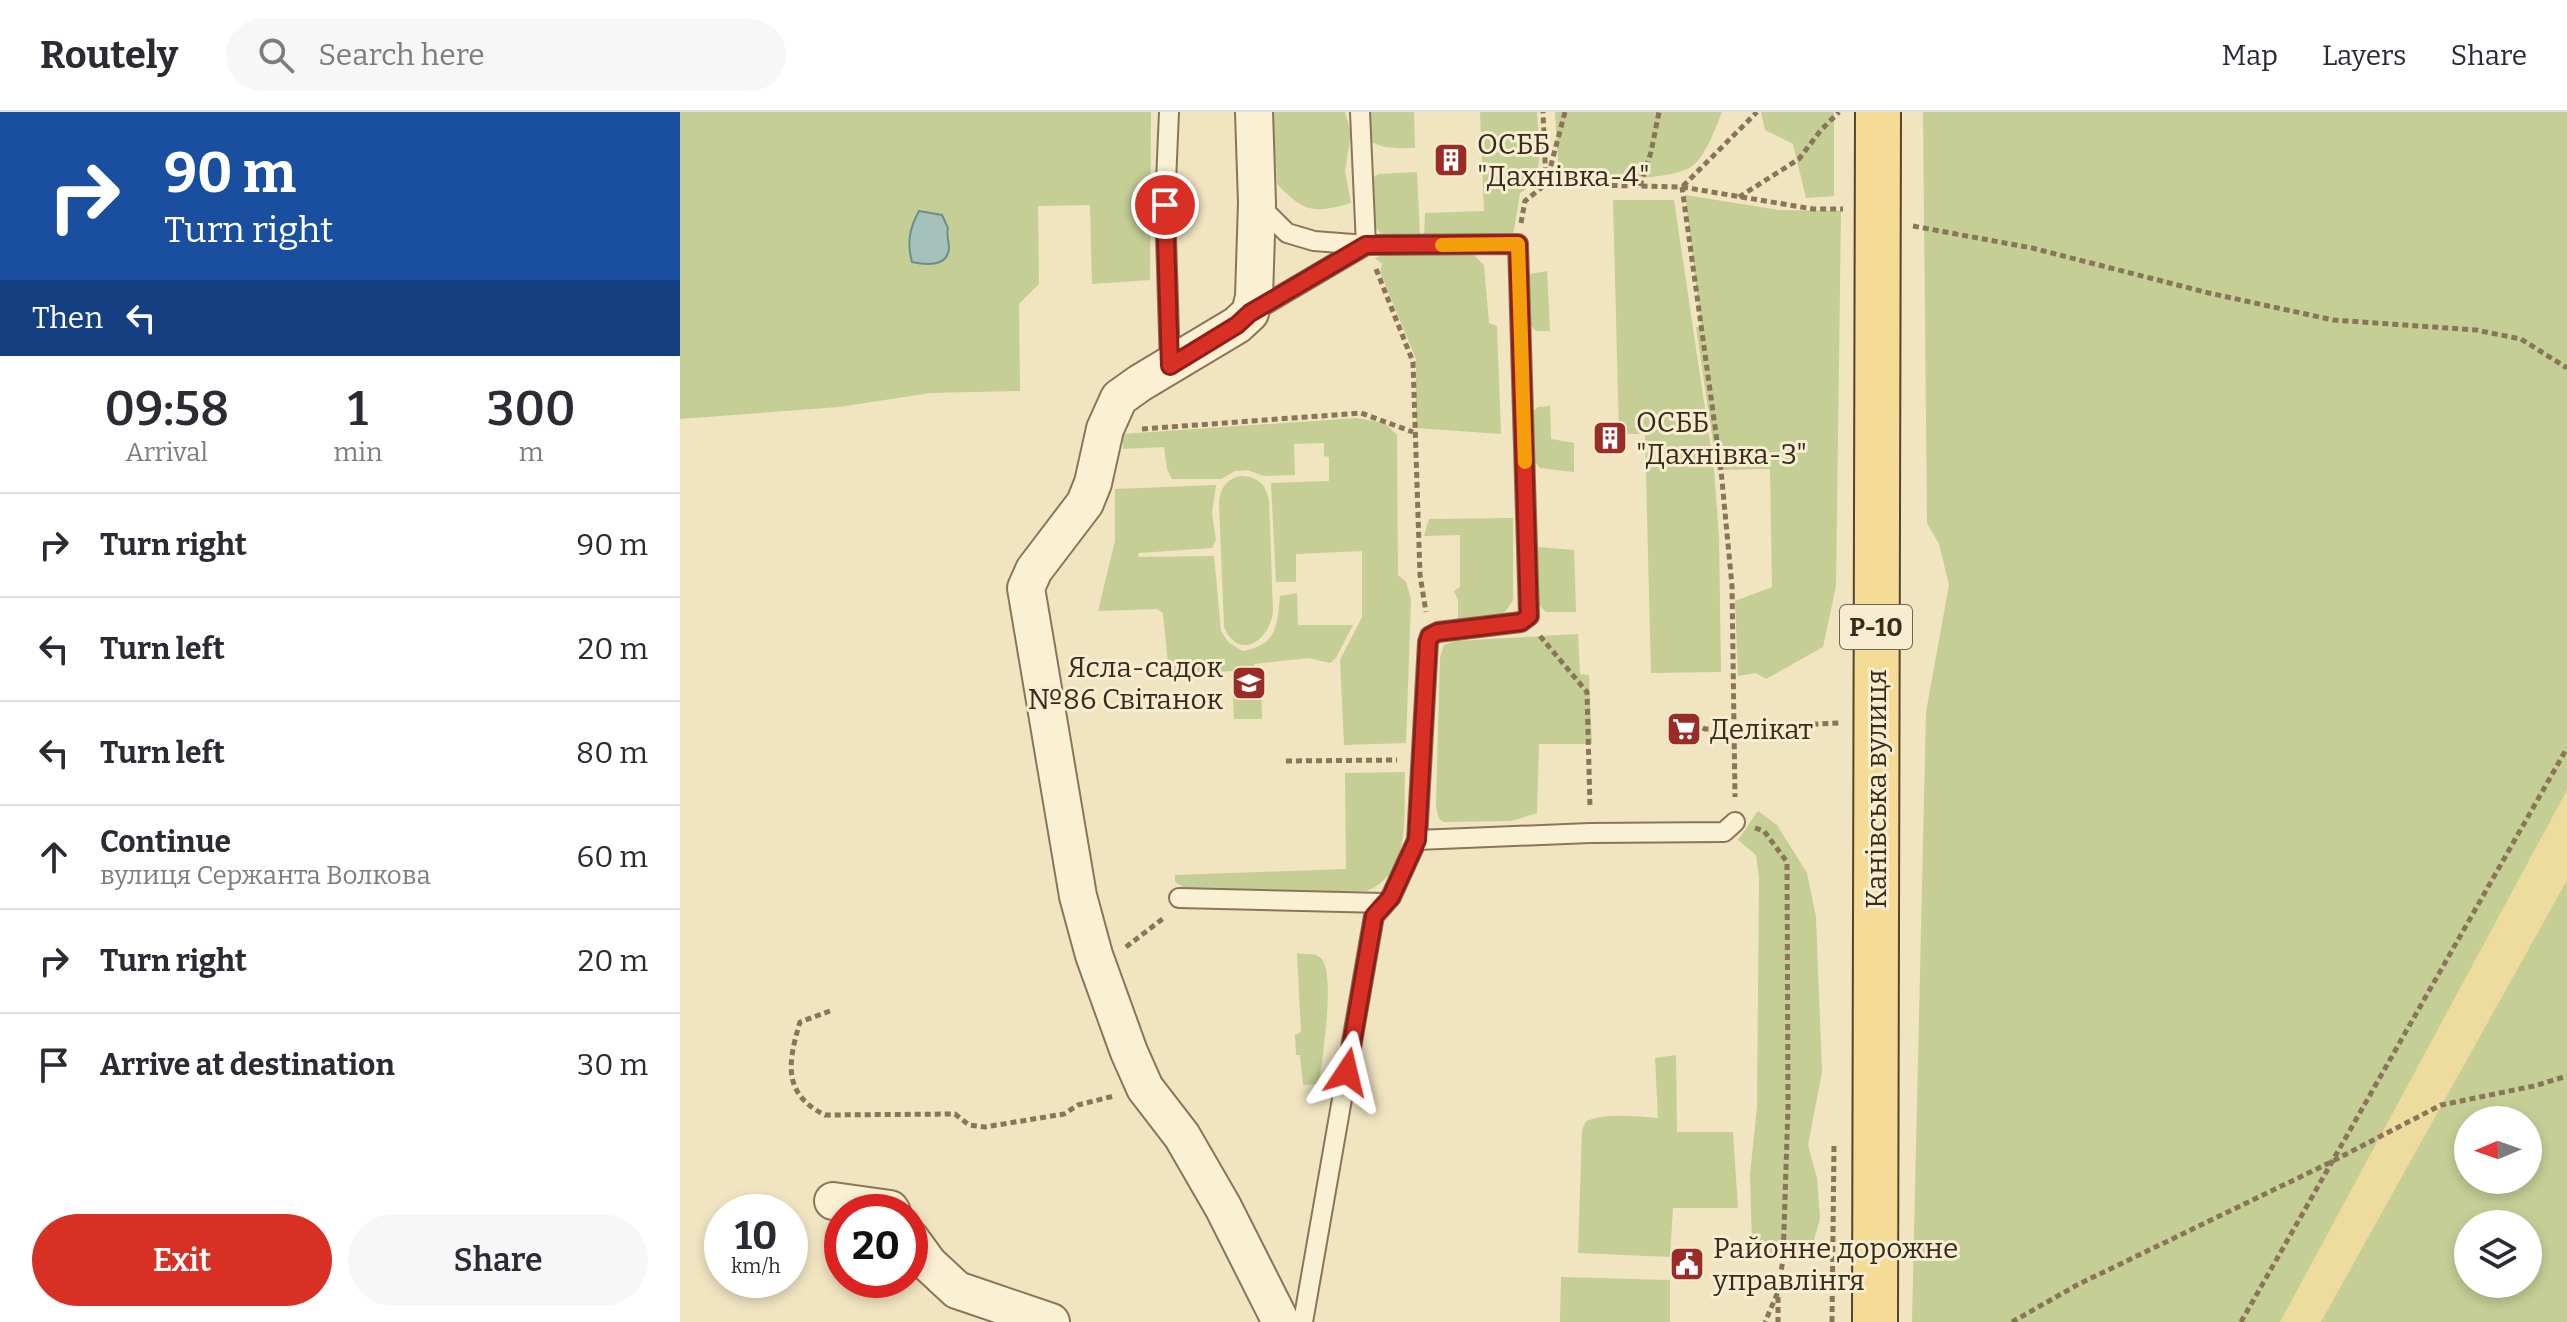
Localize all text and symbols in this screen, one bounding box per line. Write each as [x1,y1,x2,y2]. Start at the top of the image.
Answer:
search box [226,19,786,91]
text: Routely [40,32,178,78]
icon: search [254,33,298,77]
text: Search here [318,37,485,73]
text: Map [2221,39,2278,72]
text: Layers [2322,39,2406,72]
text: Share [2450,39,2527,72]
place label: ОСББ "Дахнівка-4" [1477,128,1650,193]
text: 90 m [164,140,296,207]
building icon: ОСББ "Дахнівка-4" [1432,141,1470,179]
icon: right [32,144,136,248]
pin [1131,171,1199,239]
icon: arrive [1143,183,1187,227]
text: Turn right [164,208,333,252]
icon: left [119,296,163,340]
text: Then [32,300,103,336]
text: 09:58 [104,380,229,438]
text: 1 [348,380,368,438]
text: 300 [487,380,576,438]
place label: ОСББ "Дахнівка-3" [1636,406,1807,471]
building icon: ОСББ "Дахнівка-3" [1591,419,1629,457]
text: Arrival [126,437,208,468]
text: min [333,437,382,468]
text: m [519,437,544,468]
icon: right [32,523,76,567]
text: Turn right [100,527,247,563]
text: 90 m [577,527,648,563]
road number: Р-10 [1840,605,1912,649]
icon: left [32,627,76,671]
text: Turn left [100,631,225,667]
text: 20 m [578,631,648,667]
place label: Ясла-садок №86 Світанок [1028,651,1224,716]
school or university icon: Ясла-садок №86 Світанок [1230,664,1268,702]
street label: Канівська вулиця [1860,669,1893,909]
supermarket icon: Делікат [1665,710,1703,748]
place label: Делікат [1710,713,1813,746]
icon: left [32,731,76,775]
text: Turn left [100,735,225,771]
text: 80 m [576,735,648,771]
text: Continue [100,824,231,860]
icon: ahead [32,835,76,879]
text: 60 m [577,839,648,875]
text: вулиця Сержанта Волкова [100,860,431,891]
icon: right [32,939,76,983]
text: Turn right [100,943,247,979]
text: 20 m [578,943,648,979]
position arrow [1305,1030,1389,1114]
icon: arrive [32,1043,76,1087]
text: Arrive at destination [100,1047,395,1083]
text: 30 m [577,1047,648,1083]
north arrow [2454,1106,2542,1194]
map controls [2454,1106,2542,1298]
speed limit sign: 20 [824,1194,928,1298]
button: layers [2454,1210,2542,1298]
text: 10 [735,1212,777,1260]
button: Exit [32,1214,332,1306]
button: Share [348,1214,648,1306]
place label: Районне дорожне управлінгя [1712,1232,1958,1297]
public building icon: Районне дорожне управлінгя [1668,1245,1706,1283]
text: km/h [731,1254,781,1278]

